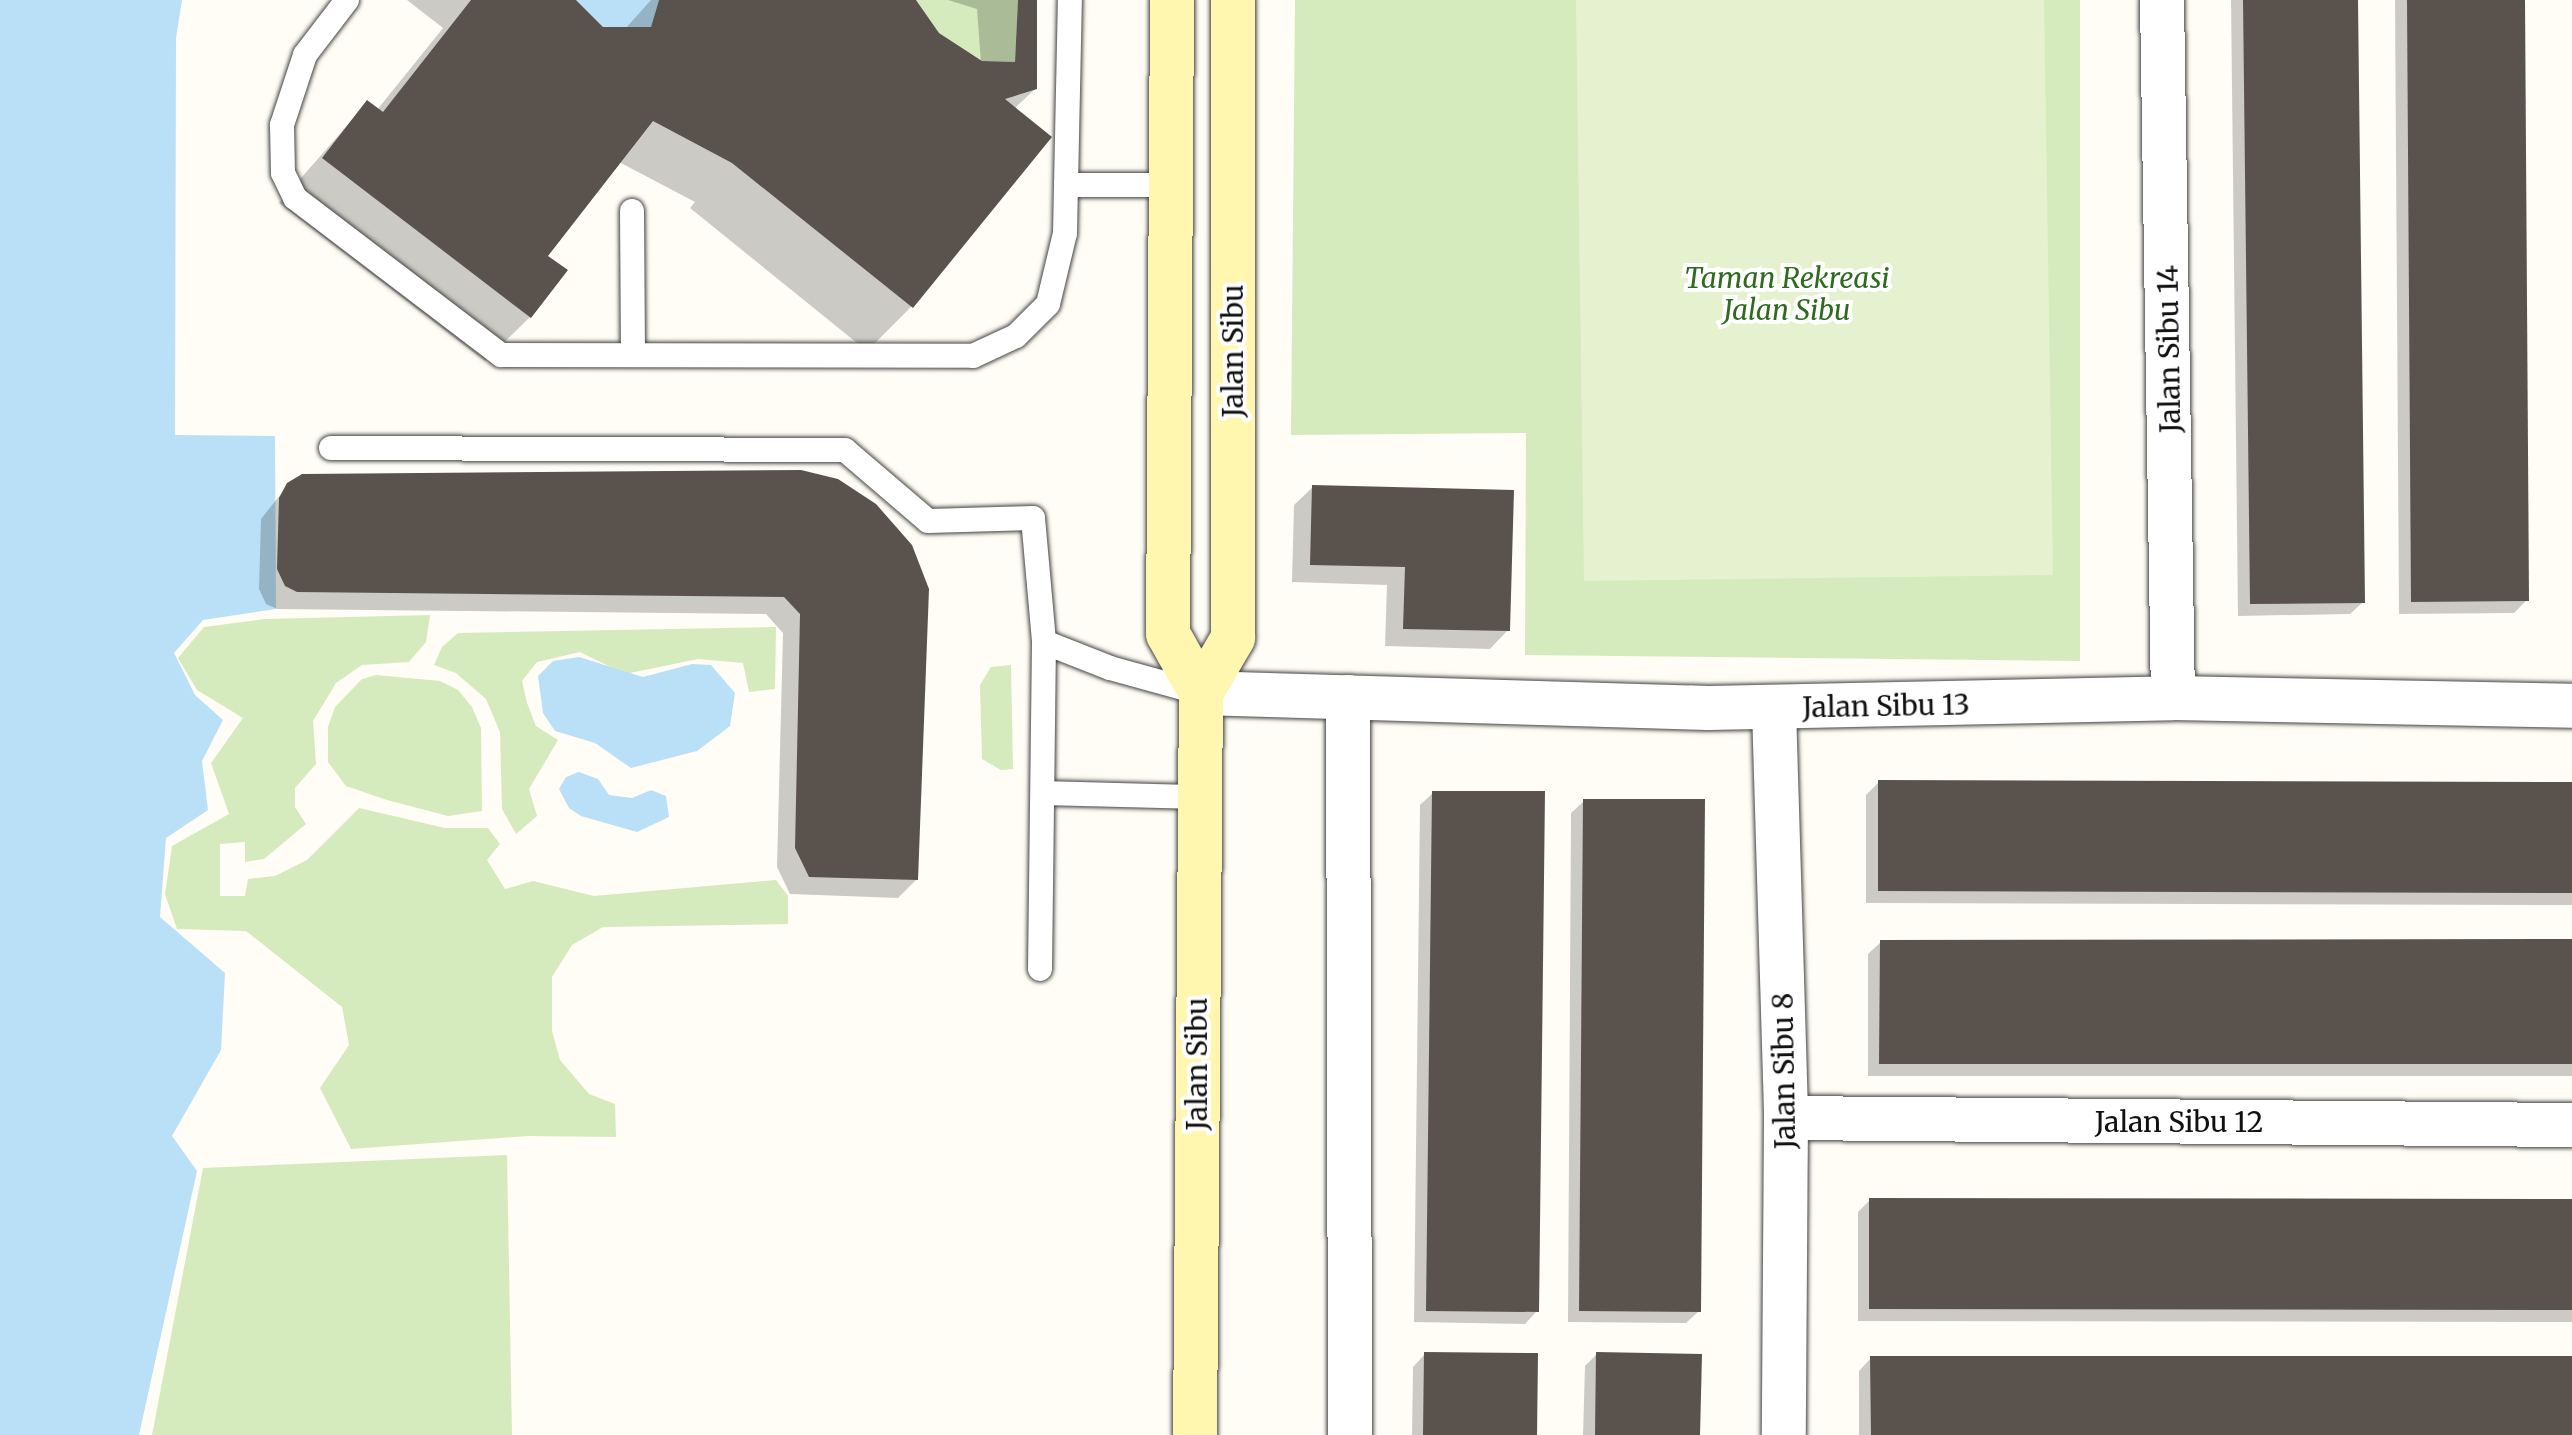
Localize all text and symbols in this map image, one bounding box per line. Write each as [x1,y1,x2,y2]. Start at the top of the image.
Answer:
park label: Taman Rekreasi Jalan Sibu [1685,261,1889,327]
street label: Jalan Sibu 14 [2151,265,2187,433]
street label: Jalan Sibu [1216,284,1250,418]
street label: Jalan Sibu 13 [1802,688,1970,724]
street label: Jalan Sibu 8 [1766,993,1802,1149]
street label: Jalan Sibu [1180,997,1214,1131]
street label: Jalan Sibu 12 [2095,1105,2263,1139]

